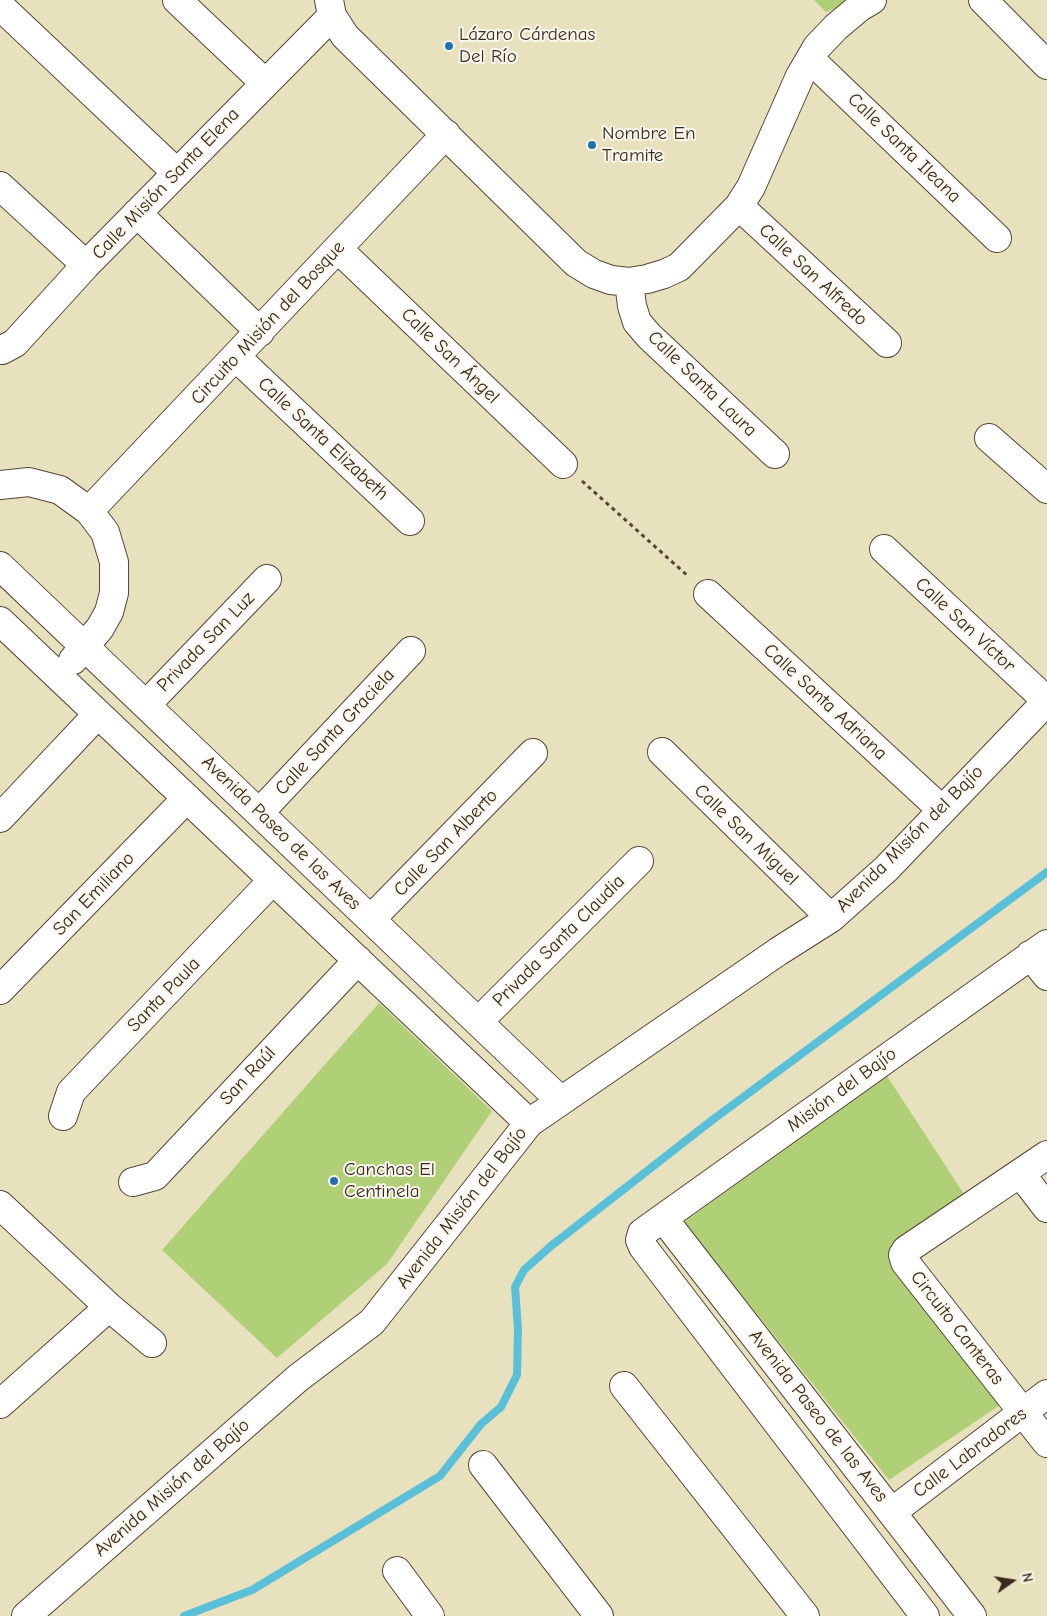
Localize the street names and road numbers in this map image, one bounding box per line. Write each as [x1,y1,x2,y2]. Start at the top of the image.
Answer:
street label: Calle Santa Ileana [843,88,965,208]
street label: Calle Misión Santa Elena [88,103,244,265]
street label: Calle San Alfredo [754,219,872,331]
street label: Circuito Misión del Bosque [186,236,350,410]
street label: Calle San Ángel [396,303,504,409]
street label: Calle Santa Laura [643,326,761,442]
street label: Calle Santa Elizabeth [253,373,393,505]
street label: Calle San Víctor [910,573,1020,677]
street label: Privada San Luz [152,587,260,697]
street label: Calle Santa Adriana [759,639,891,765]
street label: Calle Santa Graciela [270,664,400,800]
street label: Avenida Paseo de las Aves [197,751,365,915]
street label: Avenida Misión del Bajío [832,761,988,917]
street label: Calle San Miguel [689,779,803,891]
street label: Calle San Alberto [389,785,503,901]
street label: San Emiliano [48,847,140,941]
street label: Privada Santa Claudia [488,870,630,1012]
street label: Santa Paula [123,953,205,1037]
street label: San Raúl [215,1042,281,1110]
street label: Misión del Bajío [783,1043,901,1137]
street label: Avenida Misión del Bajío [392,1123,532,1293]
street label: Circuito Canteras [905,1266,1009,1390]
street label: Avenida Paseo de las Aves [744,1325,892,1507]
street label: Calle Labradores [909,1403,1031,1503]
street label: Avenida Misión del Bajío [89,1414,255,1562]

